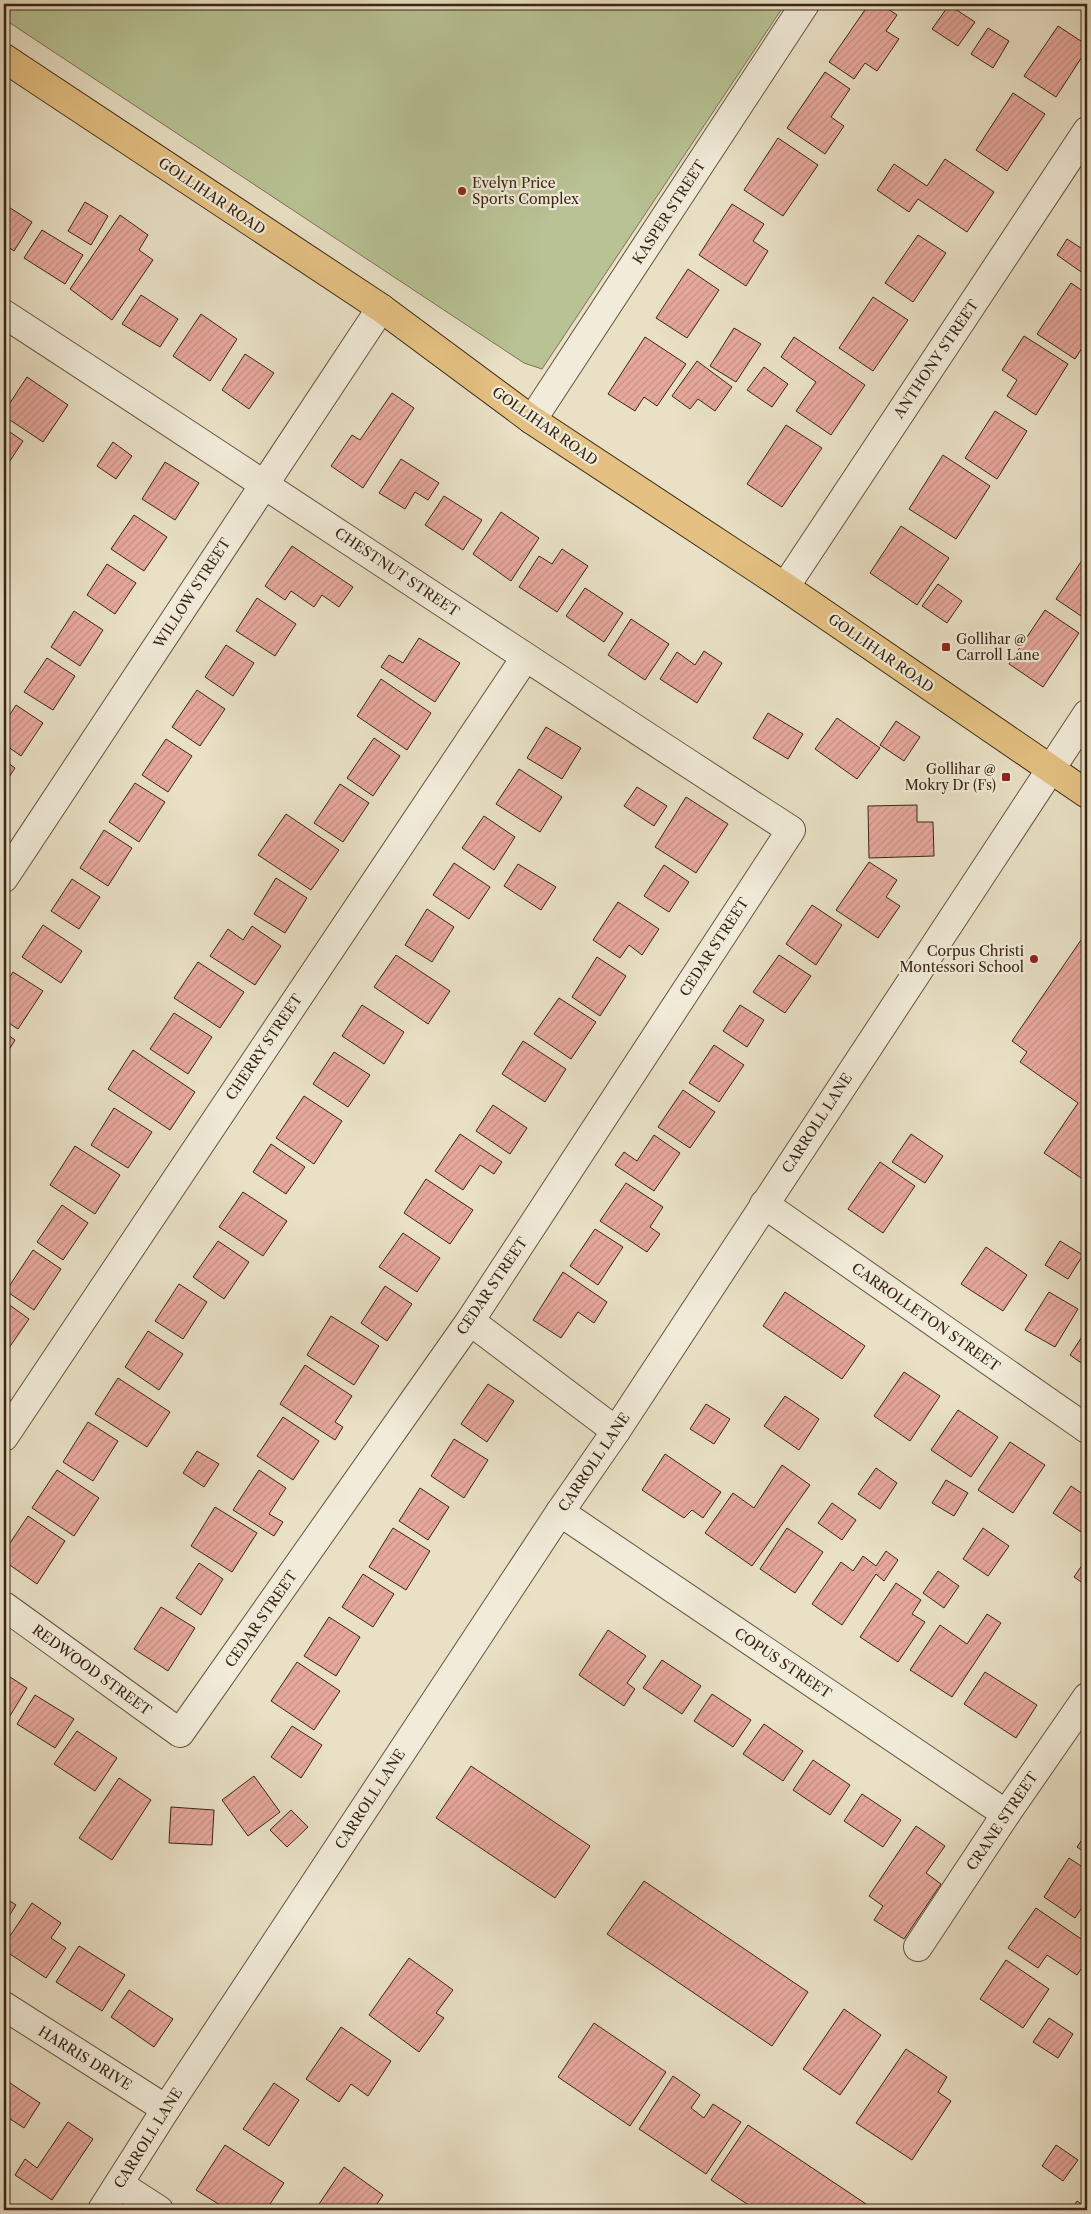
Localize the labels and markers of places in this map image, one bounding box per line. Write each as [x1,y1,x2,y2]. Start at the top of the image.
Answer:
place label: Evelyn Price Sports Complex [472,174,580,208]
marker: Evelyn Price Sports Complex [456,185,468,197]
place label: Gollihar @ Carroll Lane [956,630,1040,664]
marker: Gollihar @ Carroll Lane [940,641,952,653]
place label: Gollihar @ Mokry Dr (Fs) [905,760,996,794]
marker: Gollihar @ Mokry Dr (Fs) [1000,771,1012,783]
place label: Corpus Christi Montessori School [900,942,1024,976]
marker: Corpus Christi Montessori School [1028,953,1040,965]

